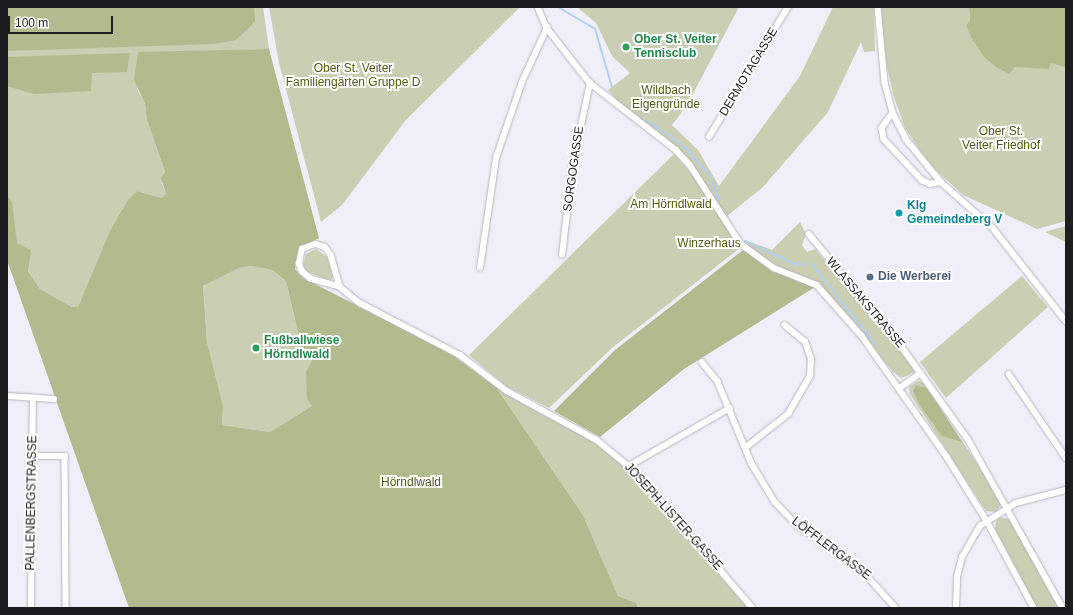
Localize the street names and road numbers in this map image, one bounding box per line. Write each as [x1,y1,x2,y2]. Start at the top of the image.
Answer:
street label: DERMOTAGASSE [717,25,781,119]
street label: SORGOGASSE [561,125,587,213]
street label: WLASSAKSTRASSE [823,255,907,351]
street label: PALLENBERGSTRASSE [24,435,40,571]
street label: JOSEPH-LISTER-GASSE [621,460,725,574]
street label: LÖFFLERGASSE [789,515,873,583]

